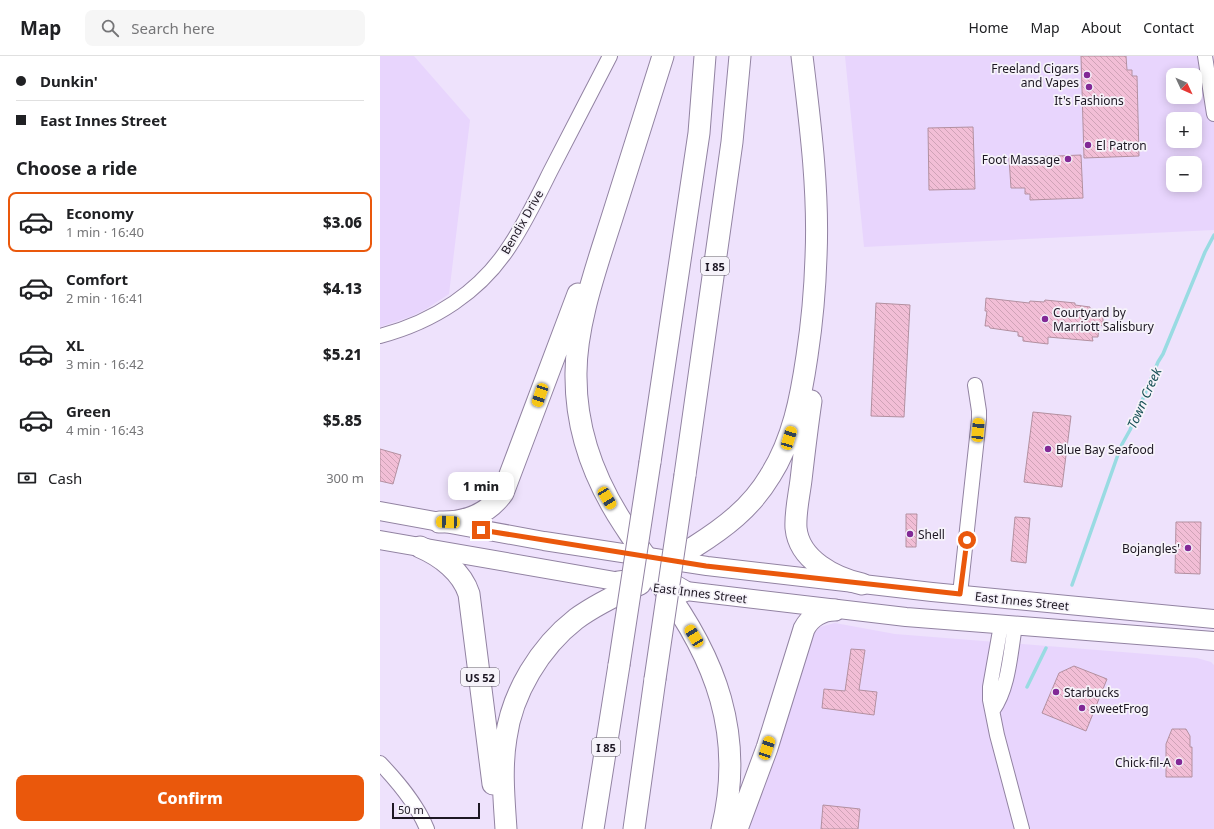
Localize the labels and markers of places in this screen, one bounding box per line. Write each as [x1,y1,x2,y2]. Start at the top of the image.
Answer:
place label: Freeland Cigars and Vapes [991,60,1079,91]
marker: Freeland Cigars and Vapes [1082,70,1092,80]
marker: It's Fashions [1084,82,1094,92]
place label: It's Fashions [1054,92,1124,109]
place label: El Patron [1096,137,1147,154]
marker: El Patron [1083,140,1093,150]
place label: Foot Massage [982,151,1060,168]
marker: Foot Massage [1063,154,1073,164]
place label: Courtyard by Marriott Salisbury [1053,304,1155,335]
marker: Courtyard by Marriott Salisbury [1040,314,1050,324]
place label: Blue Bay Seafood [1056,441,1154,458]
marker: Blue Bay Seafood [1043,444,1053,454]
place label: Shell [918,526,945,543]
marker: Shell [905,529,915,539]
place label: Bojangles' [1122,540,1180,557]
marker: Bojangles' [1183,543,1193,553]
place label: Starbucks [1064,684,1120,701]
marker: Starbucks [1051,687,1061,697]
place label: sweetFrog [1090,700,1149,717]
marker: sweetFrog [1077,703,1087,713]
place label: Chick-fil-A [1115,754,1171,771]
marker: Chick-fil-A [1174,757,1184,767]

